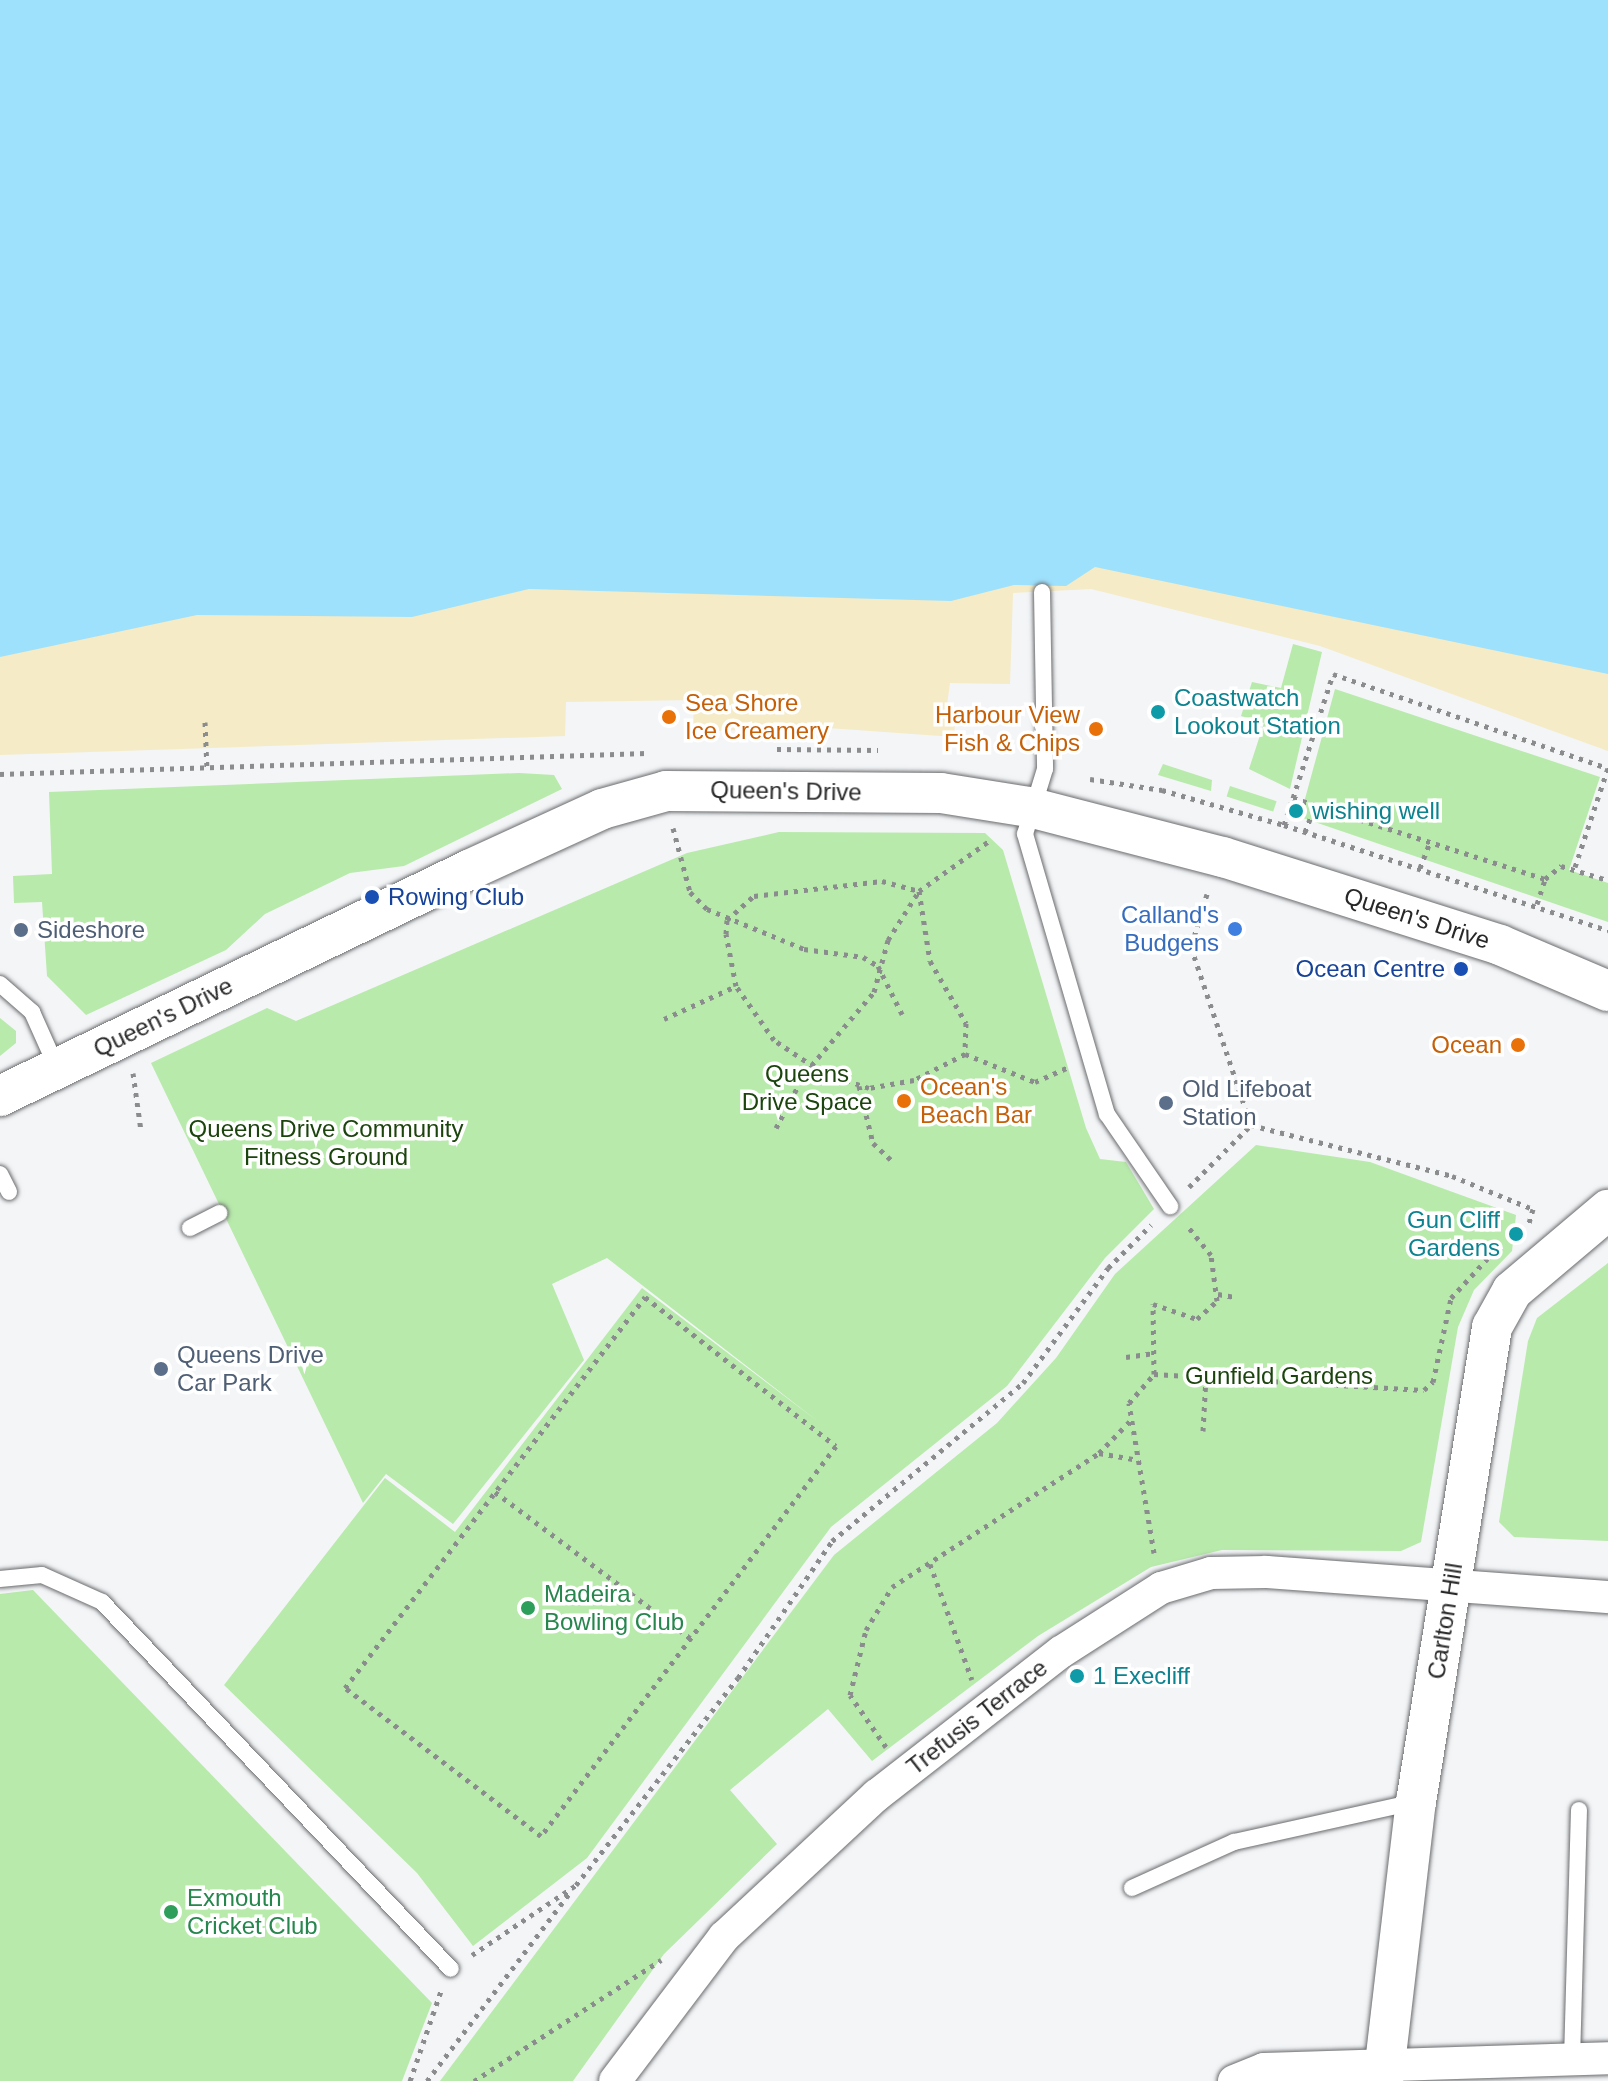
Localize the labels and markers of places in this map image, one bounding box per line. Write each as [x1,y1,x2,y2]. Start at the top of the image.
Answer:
place label: Coastwatch Lookout Station [1174,684,1341,740]
place label: Sea Shore Ice Creamery [685,689,829,745]
place label: Harbour View Fish & Chips [935,701,1080,757]
marker: Coastwatch Lookout Station [1149,703,1167,721]
marker: Sea Shore Ice Creamery [660,708,678,726]
marker: Harbour View Fish & Chips [1087,720,1105,738]
place label: wishing well [1312,797,1440,825]
marker: wishing well [1287,802,1305,820]
place label: Rowing Club [388,883,524,911]
marker: Rowing Club [363,888,381,906]
place label: Calland's Budgens [1121,901,1219,957]
place label: Sideshore [37,916,145,944]
marker: Calland's Budgens [1226,920,1244,938]
marker: Sideshore [12,921,30,939]
place label: Ocean Centre [1296,955,1445,983]
marker: Ocean Centre [1452,960,1470,978]
place label: Ocean [1431,1031,1502,1059]
marker: Ocean [1509,1036,1527,1054]
place label: Ocean's Beach Bar [920,1073,1032,1129]
place label: Old Lifeboat Station [1182,1075,1311,1131]
marker: Ocean's Beach Bar [895,1092,913,1110]
marker: Old Lifeboat Station [1157,1094,1175,1112]
place label: Gun Cliff Gardens [1407,1206,1500,1262]
marker: Gun Cliff Gardens [1507,1225,1525,1243]
place label: Queens Drive Car Park [177,1341,324,1397]
marker: Queens Drive Car Park [152,1360,170,1378]
place label: Madeira Bowling Club [544,1580,684,1636]
marker: Madeira Bowling Club [519,1599,537,1617]
place label: 1 Execliff [1093,1662,1190,1690]
marker: 1 Execliff [1068,1667,1086,1685]
place label: Exmouth Cricket Club [187,1884,318,1940]
marker: Exmouth Cricket Club [162,1903,180,1921]

